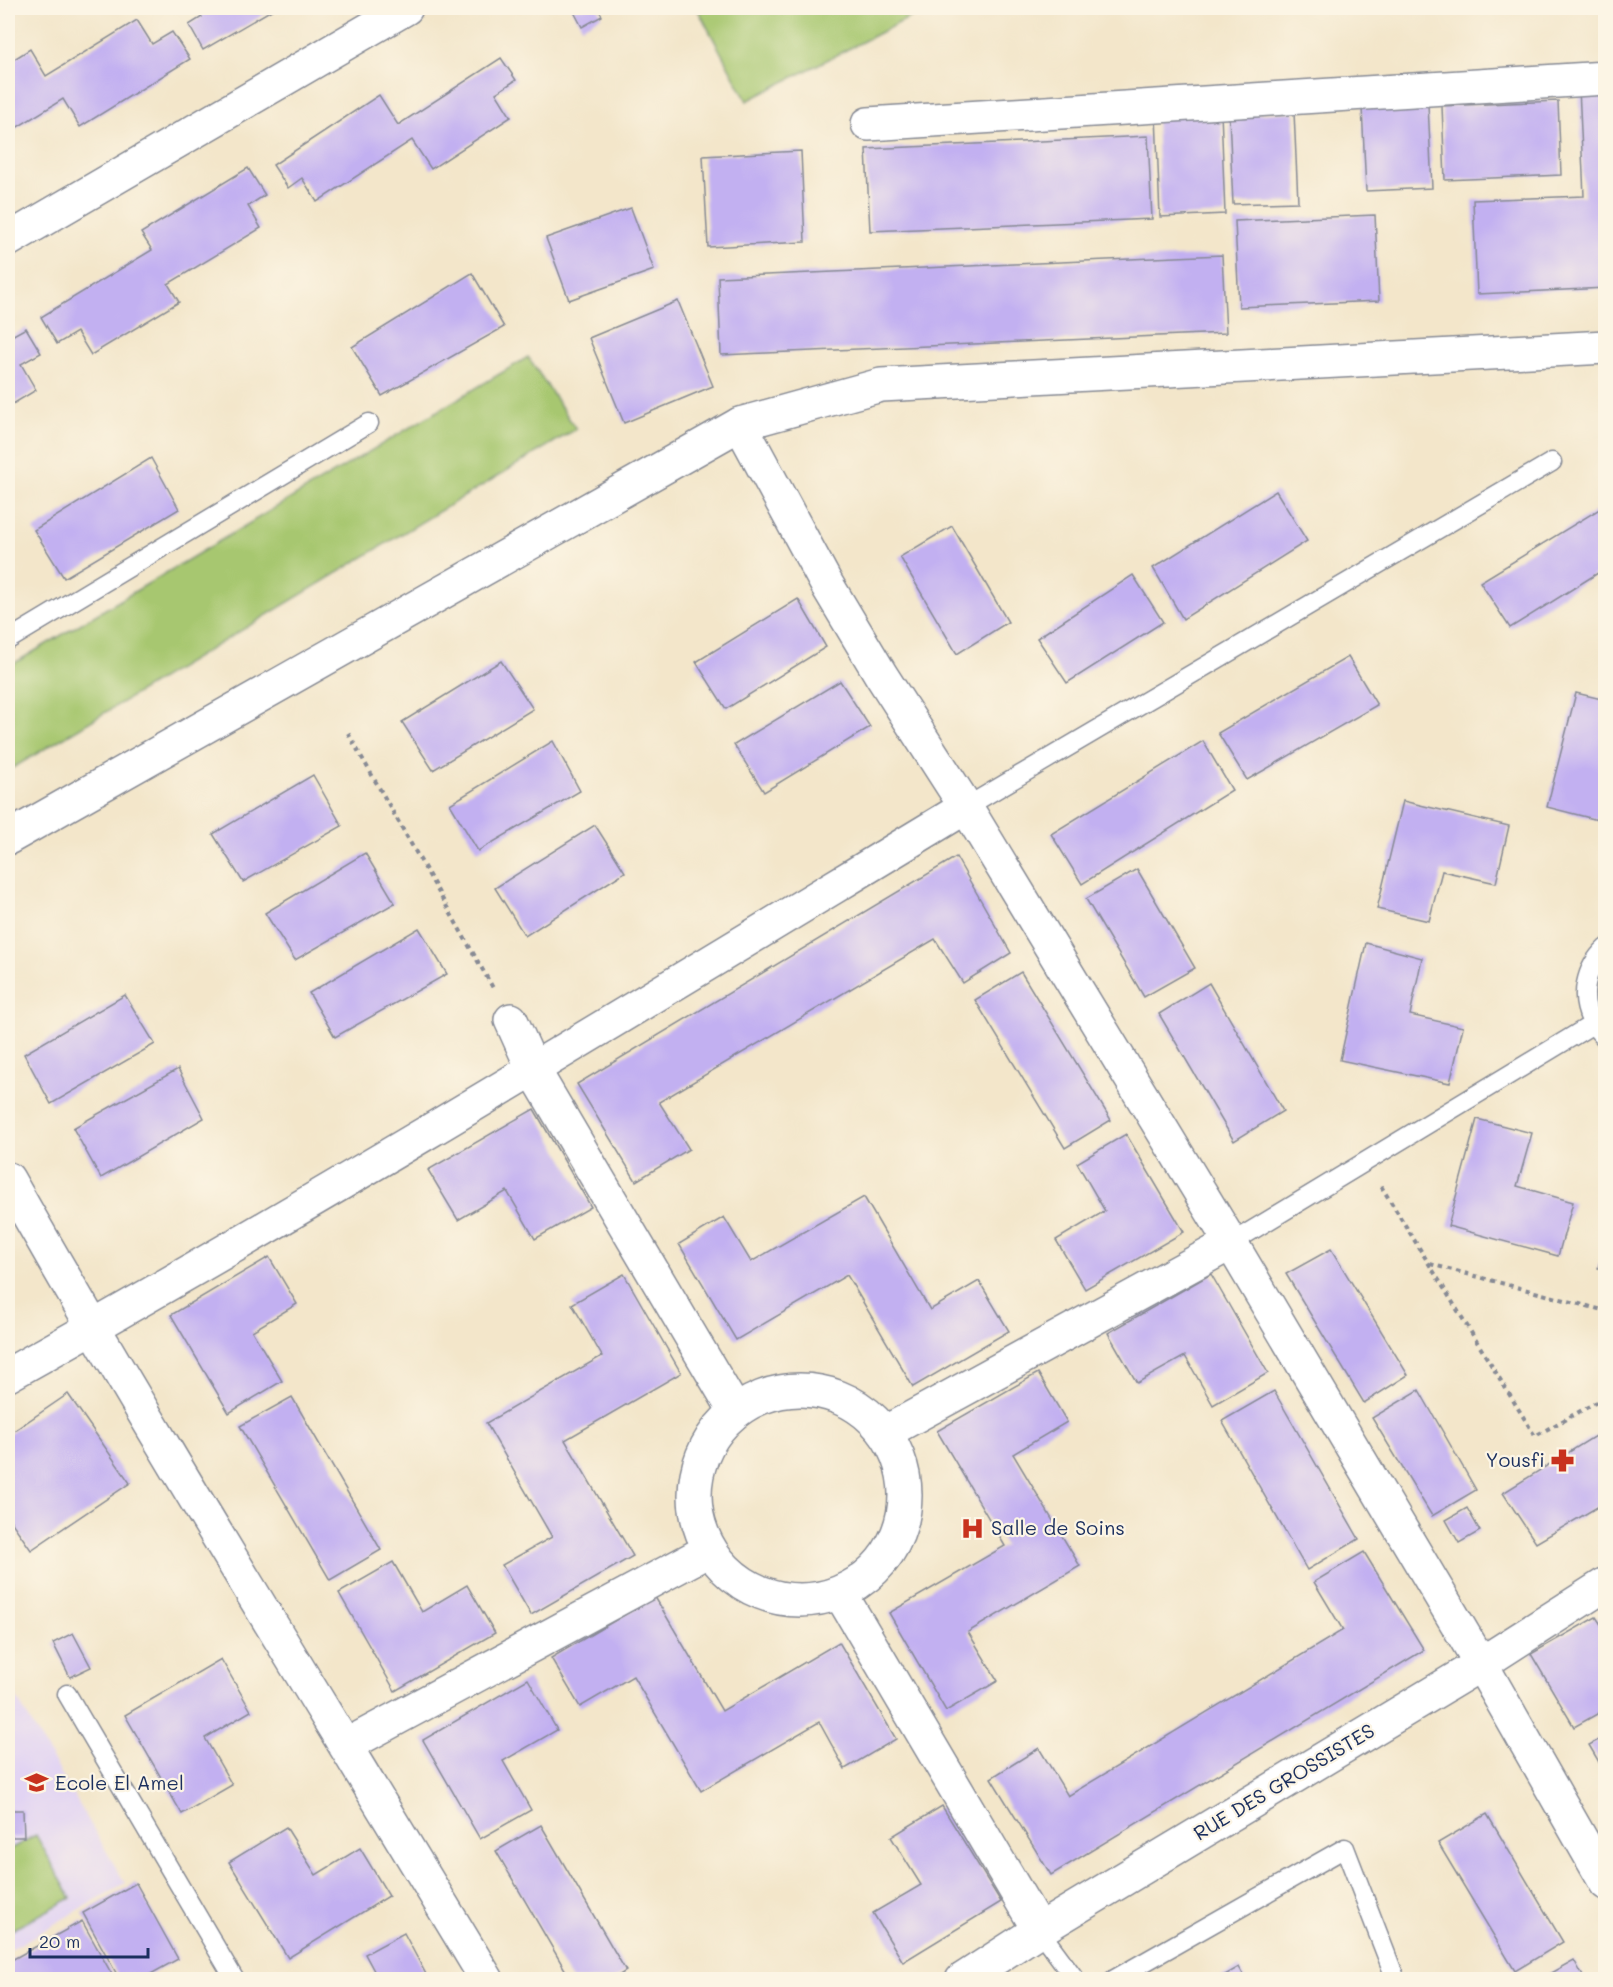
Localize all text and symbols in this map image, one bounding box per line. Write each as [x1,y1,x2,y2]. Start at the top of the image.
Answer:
place label: Yousfi [1485,1446,1545,1472]
pharmacy icon: Yousfi [1550,1447,1576,1473]
place label: Salle de Soins [991,1514,1125,1540]
hospital icon: Salle de Soins [960,1515,986,1541]
street label: RUE DES GROSSISTES [1188,1717,1379,1846]
place label: Ecole El Amel [55,1769,184,1795]
school or university icon: Ecole El Amel [24,1770,50,1796]
scale bar [30,1921,148,1959]
text: 20 m [39,1929,80,1953]

